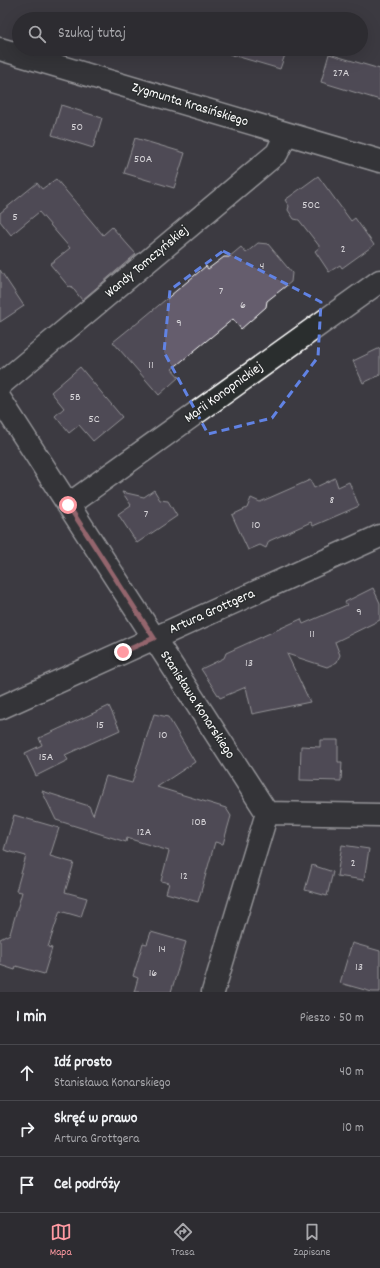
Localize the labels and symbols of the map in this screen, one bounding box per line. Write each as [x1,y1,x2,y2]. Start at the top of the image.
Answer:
house number: 27A [333,65,350,82]
street label: Zygmunta Krasińskiego [129,78,251,132]
house number: 50 [71,119,83,136]
house number: 50A [134,151,153,168]
house number: 50C [302,197,320,214]
house number: 5 [12,209,18,226]
street label: Wandy Tomczyńskiej [101,221,193,303]
house number: 2 [340,241,346,258]
house number: 4 [260,258,265,275]
house number: 7 [219,283,224,300]
house number: 6 [240,297,246,314]
house number: 9 [176,315,182,332]
house number: 11 [148,357,154,374]
street label: Marii Konopnickiej [181,358,267,428]
house number: 5B [69,389,81,406]
house number: 5C [88,411,100,428]
house number: 8 [330,492,335,509]
route start [59,496,77,514]
house number: 7 [144,506,149,523]
house number: 10 [251,517,261,534]
street label: Artura Grottgera [166,584,258,640]
house number: 9 [356,604,362,621]
house number: 11 [309,626,315,643]
route end [114,643,132,661]
street label: Stanisława Konarskiego [154,647,240,763]
house number: 13 [245,655,253,672]
house number: 15 [96,717,104,734]
house number: 10 [158,727,168,744]
house number: 15A [39,749,54,766]
house number: 10B [192,814,207,831]
house number: 12A [137,824,152,841]
house number: 2 [350,855,356,872]
house number: 12 [180,868,188,885]
house number: 14 [158,941,166,958]
house number: 13 [355,959,363,976]
house number: 16 [149,965,157,982]

